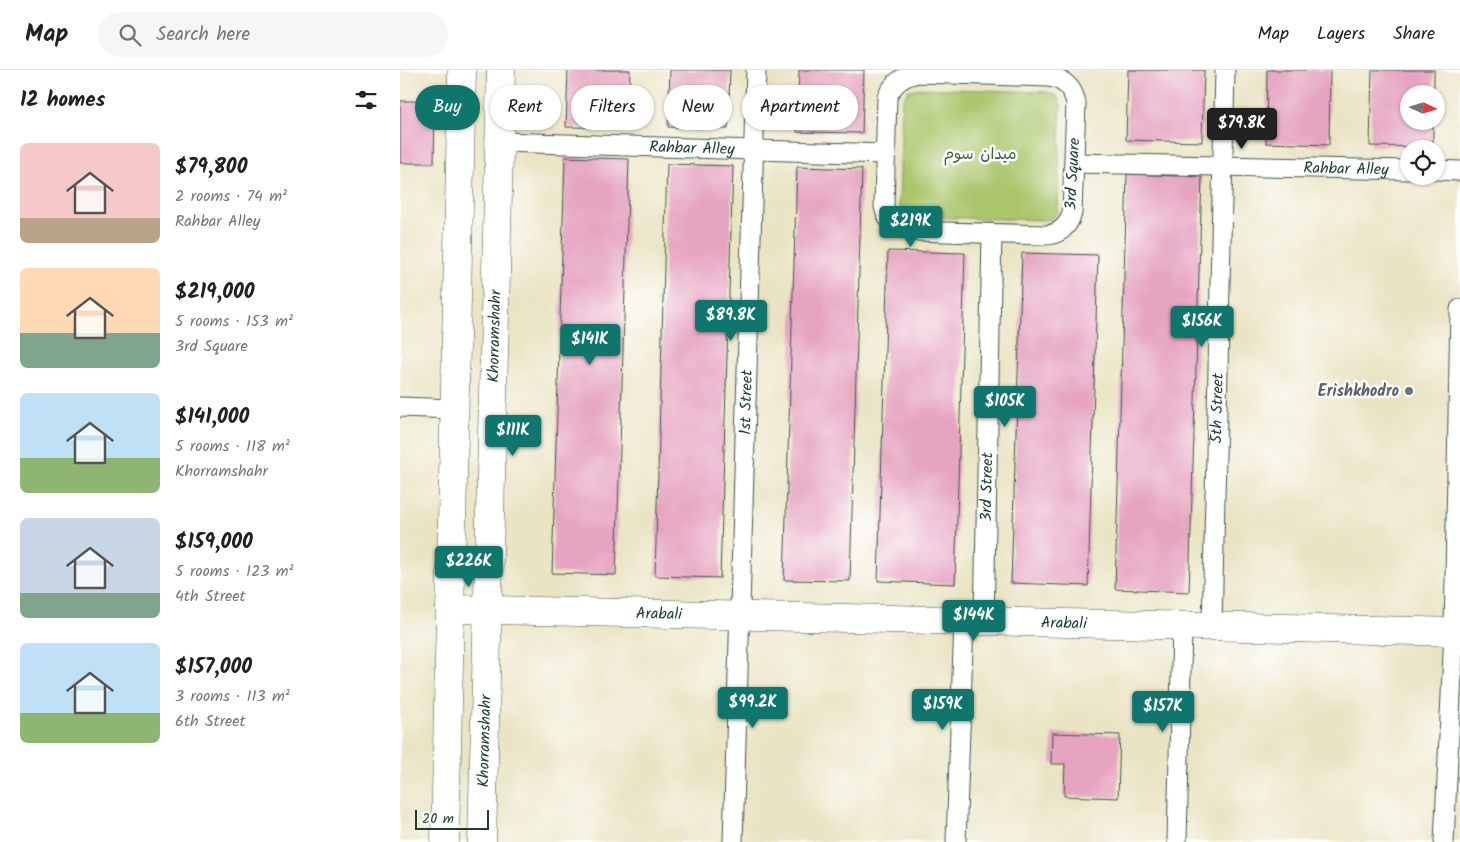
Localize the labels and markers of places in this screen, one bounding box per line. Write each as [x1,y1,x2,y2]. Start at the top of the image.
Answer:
pin: $79.8K [1201,108,1283,150]
pin: $219K [876,206,946,248]
pin: $89.8K [690,300,772,342]
pin: $156K [1167,306,1237,348]
pin: $141K [555,324,625,366]
place label: Erishkhodro [1318,379,1399,404]
marker: Erishkhodro [1403,385,1415,397]
pin: $105K [970,386,1040,428]
pin: $111K [478,414,548,457]
pin: $226K [434,546,504,588]
pin: $144K [939,600,1009,642]
pin: $99.2K [712,686,794,729]
pin: $159K [908,688,978,731]
pin: $157K [1128,690,1198,733]

